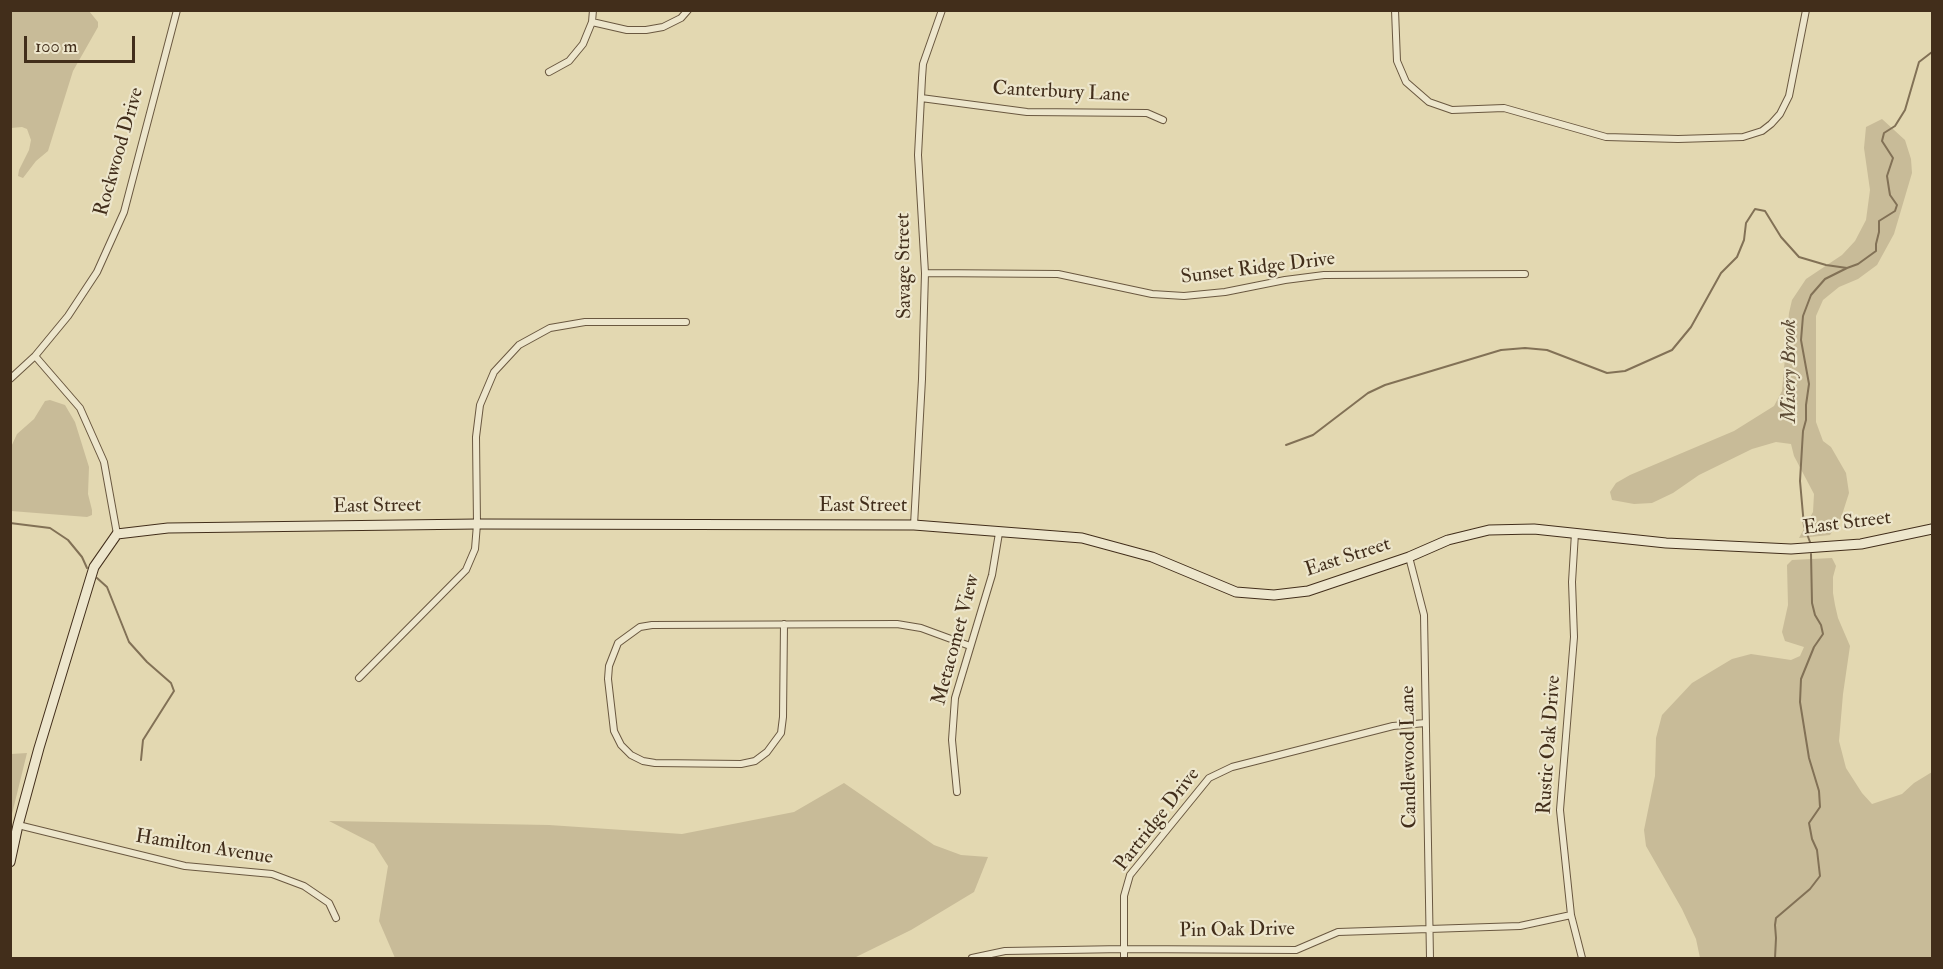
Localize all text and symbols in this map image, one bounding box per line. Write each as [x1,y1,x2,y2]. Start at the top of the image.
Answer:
scale bar [27,24,138,62]
text: 100 m [35,35,78,58]
street label: Canterbury Lane [992,77,1130,109]
street label: Rockwood Drive [90,85,150,219]
street label: Savage Street [892,213,918,319]
street label: Sunset Ridge Drive [1180,248,1336,290]
water label: Misery Brook [1777,319,1803,423]
street label: East Street [333,494,421,520]
street label: East Street [819,495,907,519]
street label: East Street [1802,507,1892,541]
street label: East Street [1302,533,1394,583]
street label: Metacomet View [928,572,986,708]
street label: Rustic Oak Drive [1533,675,1567,815]
street label: Candlewood Lane [1397,685,1423,829]
street label: Partridge Drive [1110,764,1206,876]
street label: Hamilton Avenue [134,825,274,871]
street label: Pin Oak Drive [1179,918,1295,944]

